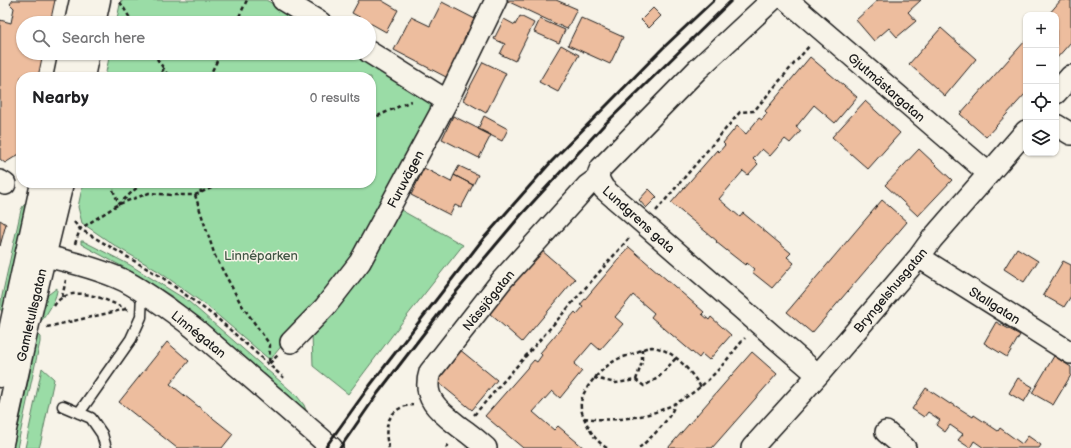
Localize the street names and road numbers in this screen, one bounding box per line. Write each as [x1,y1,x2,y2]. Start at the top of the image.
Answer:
street label: Gjutmästargatan [844,50,928,126]
street label: Furuvägen [384,148,428,211]
street label: Lundgrens gata [599,183,678,257]
street label: Bryngelshusgatan [851,245,931,336]
street label: Gamletullsgatan [13,267,50,363]
street label: Nässjögatan [459,267,518,334]
street label: Stallgatan [966,284,1023,328]
street label: Linnégatan [168,308,229,362]

